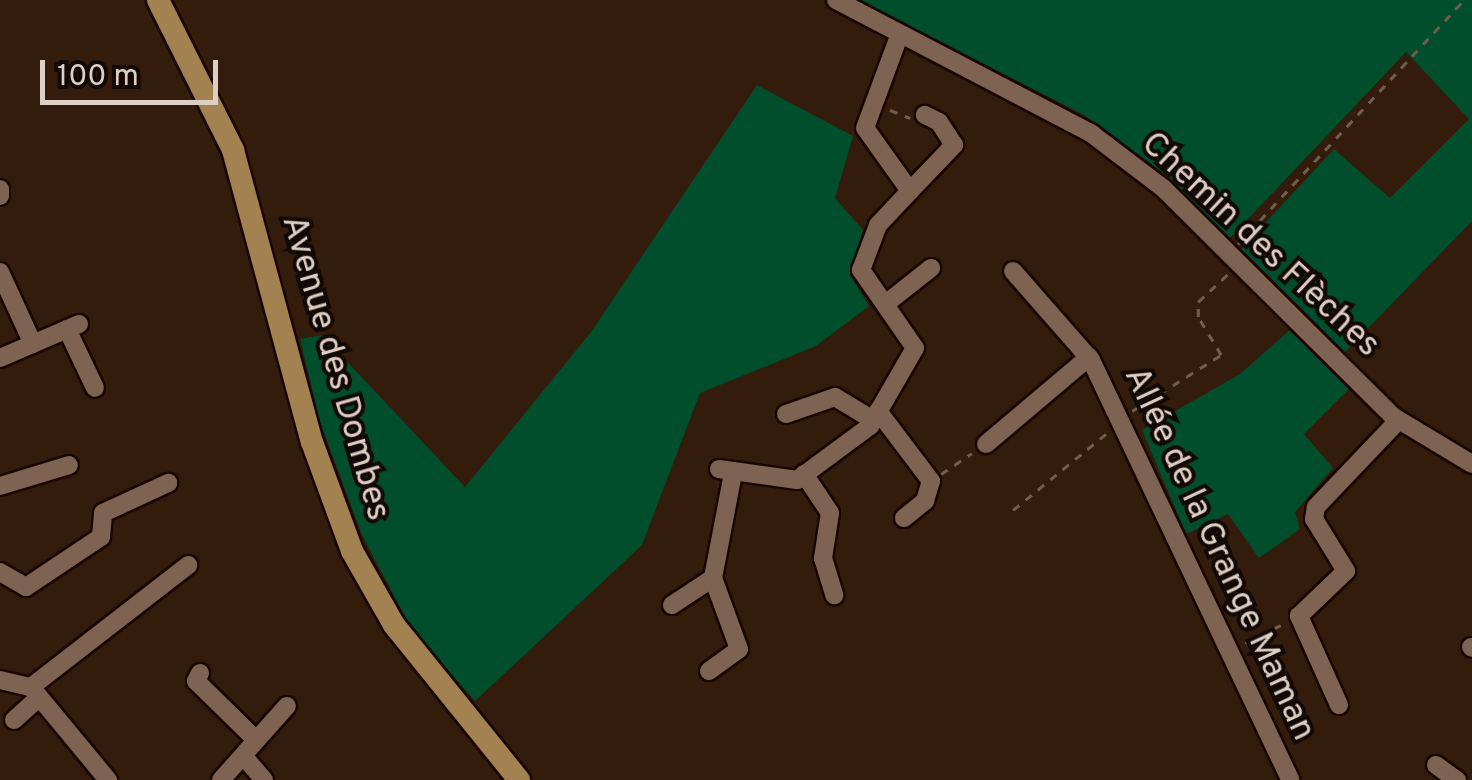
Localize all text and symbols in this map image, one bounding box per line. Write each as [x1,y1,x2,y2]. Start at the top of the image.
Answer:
scale bar [45,40,222,102]
text: 100 m [57,59,139,96]
street label: Chemin des Flèches [1132,123,1388,367]
street label: Avenue des Dombes [271,210,399,526]
street label: Allée de la Grange Maman [1114,360,1324,748]

